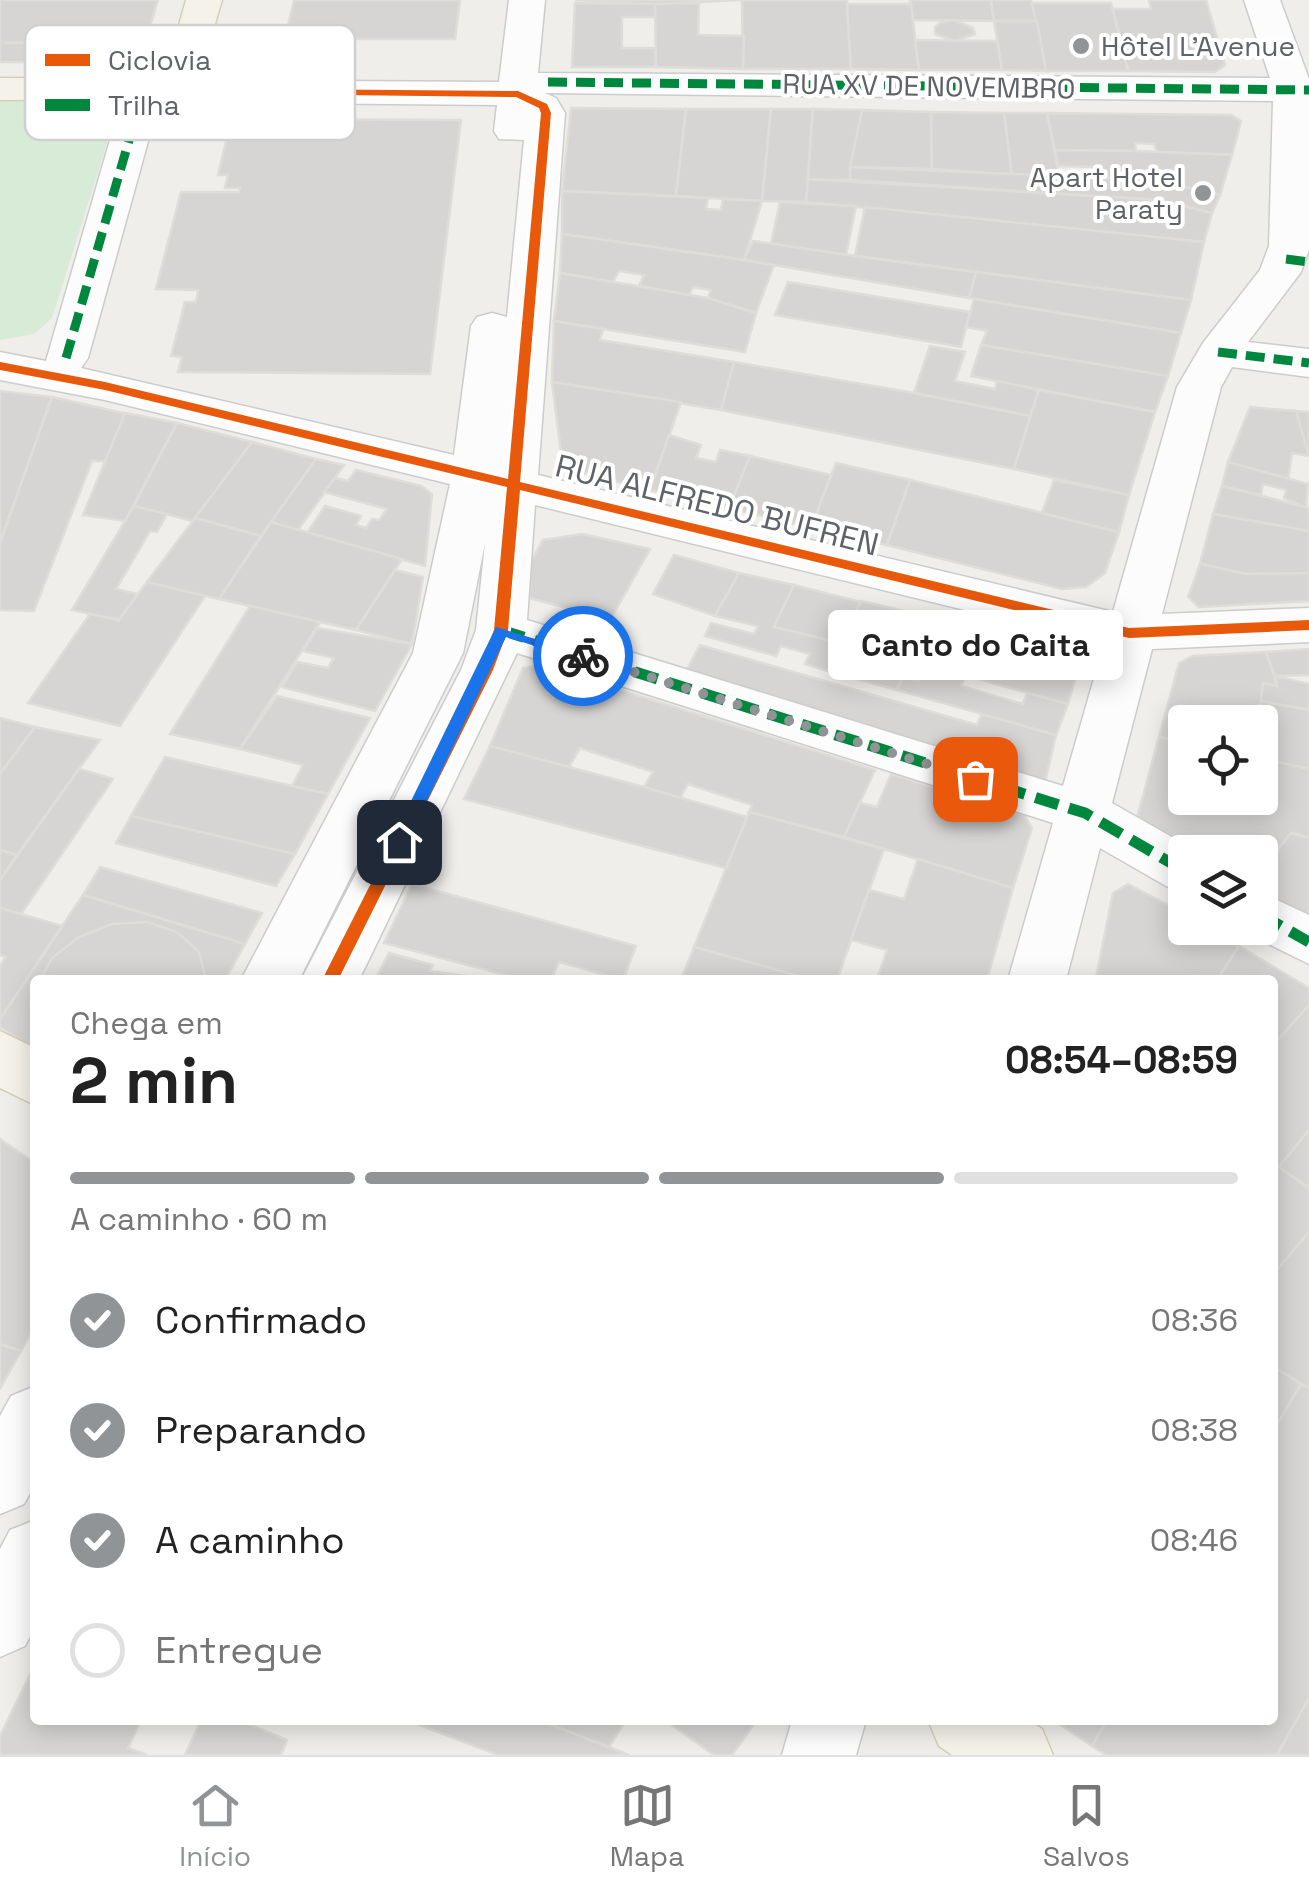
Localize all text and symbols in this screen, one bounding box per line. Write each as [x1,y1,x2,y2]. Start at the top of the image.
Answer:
legend [25,25,355,140]
place label: Hôtel L'Avenue [1101,28,1295,64]
marker: Hôtel L'Avenue [1070,35,1092,57]
text: Ciclovia [108,42,211,78]
street label: RUA XV DE NOVEMBRO [782,65,1076,107]
text: Trilha [108,87,180,123]
place label: Apart Hotel Paraty [1030,159,1183,227]
marker: Apart Hotel Paraty [1192,182,1214,204]
street label: RUA ALFREDO BUFREN [551,445,883,565]
courier [533,606,633,706]
callout: Canto do Caita [828,609,1122,679]
text: Canto do Caita [861,625,1090,665]
icon: bike [556,629,611,684]
map controls [1168,705,1278,945]
button: locate [1168,705,1278,815]
pin [933,737,1018,822]
icon: bag [948,752,1003,807]
pin [357,800,442,885]
icon: home [372,815,427,870]
button: layers [1168,835,1278,945]
text: Chega em [70,1003,223,1043]
text: 08:54–08:59 [1005,1036,1238,1084]
text: 2 min [70,1039,238,1122]
text: A caminho · 60 m [70,1199,328,1239]
icon: check [70,1293,125,1348]
text: Confirmado [155,1296,367,1344]
text: 08:36 [1151,1300,1238,1340]
icon: check [70,1403,125,1458]
text: Preparando [155,1406,367,1454]
text: 08:38 [1150,1410,1238,1450]
icon: check [70,1513,125,1568]
text: A caminho [155,1516,345,1564]
text: 08:46 [1150,1520,1238,1560]
text: Entregue [155,1626,323,1674]
tab: Início [179,1778,251,1874]
tab: Mapa [610,1778,684,1874]
tab: Salvos [1043,1778,1130,1874]

